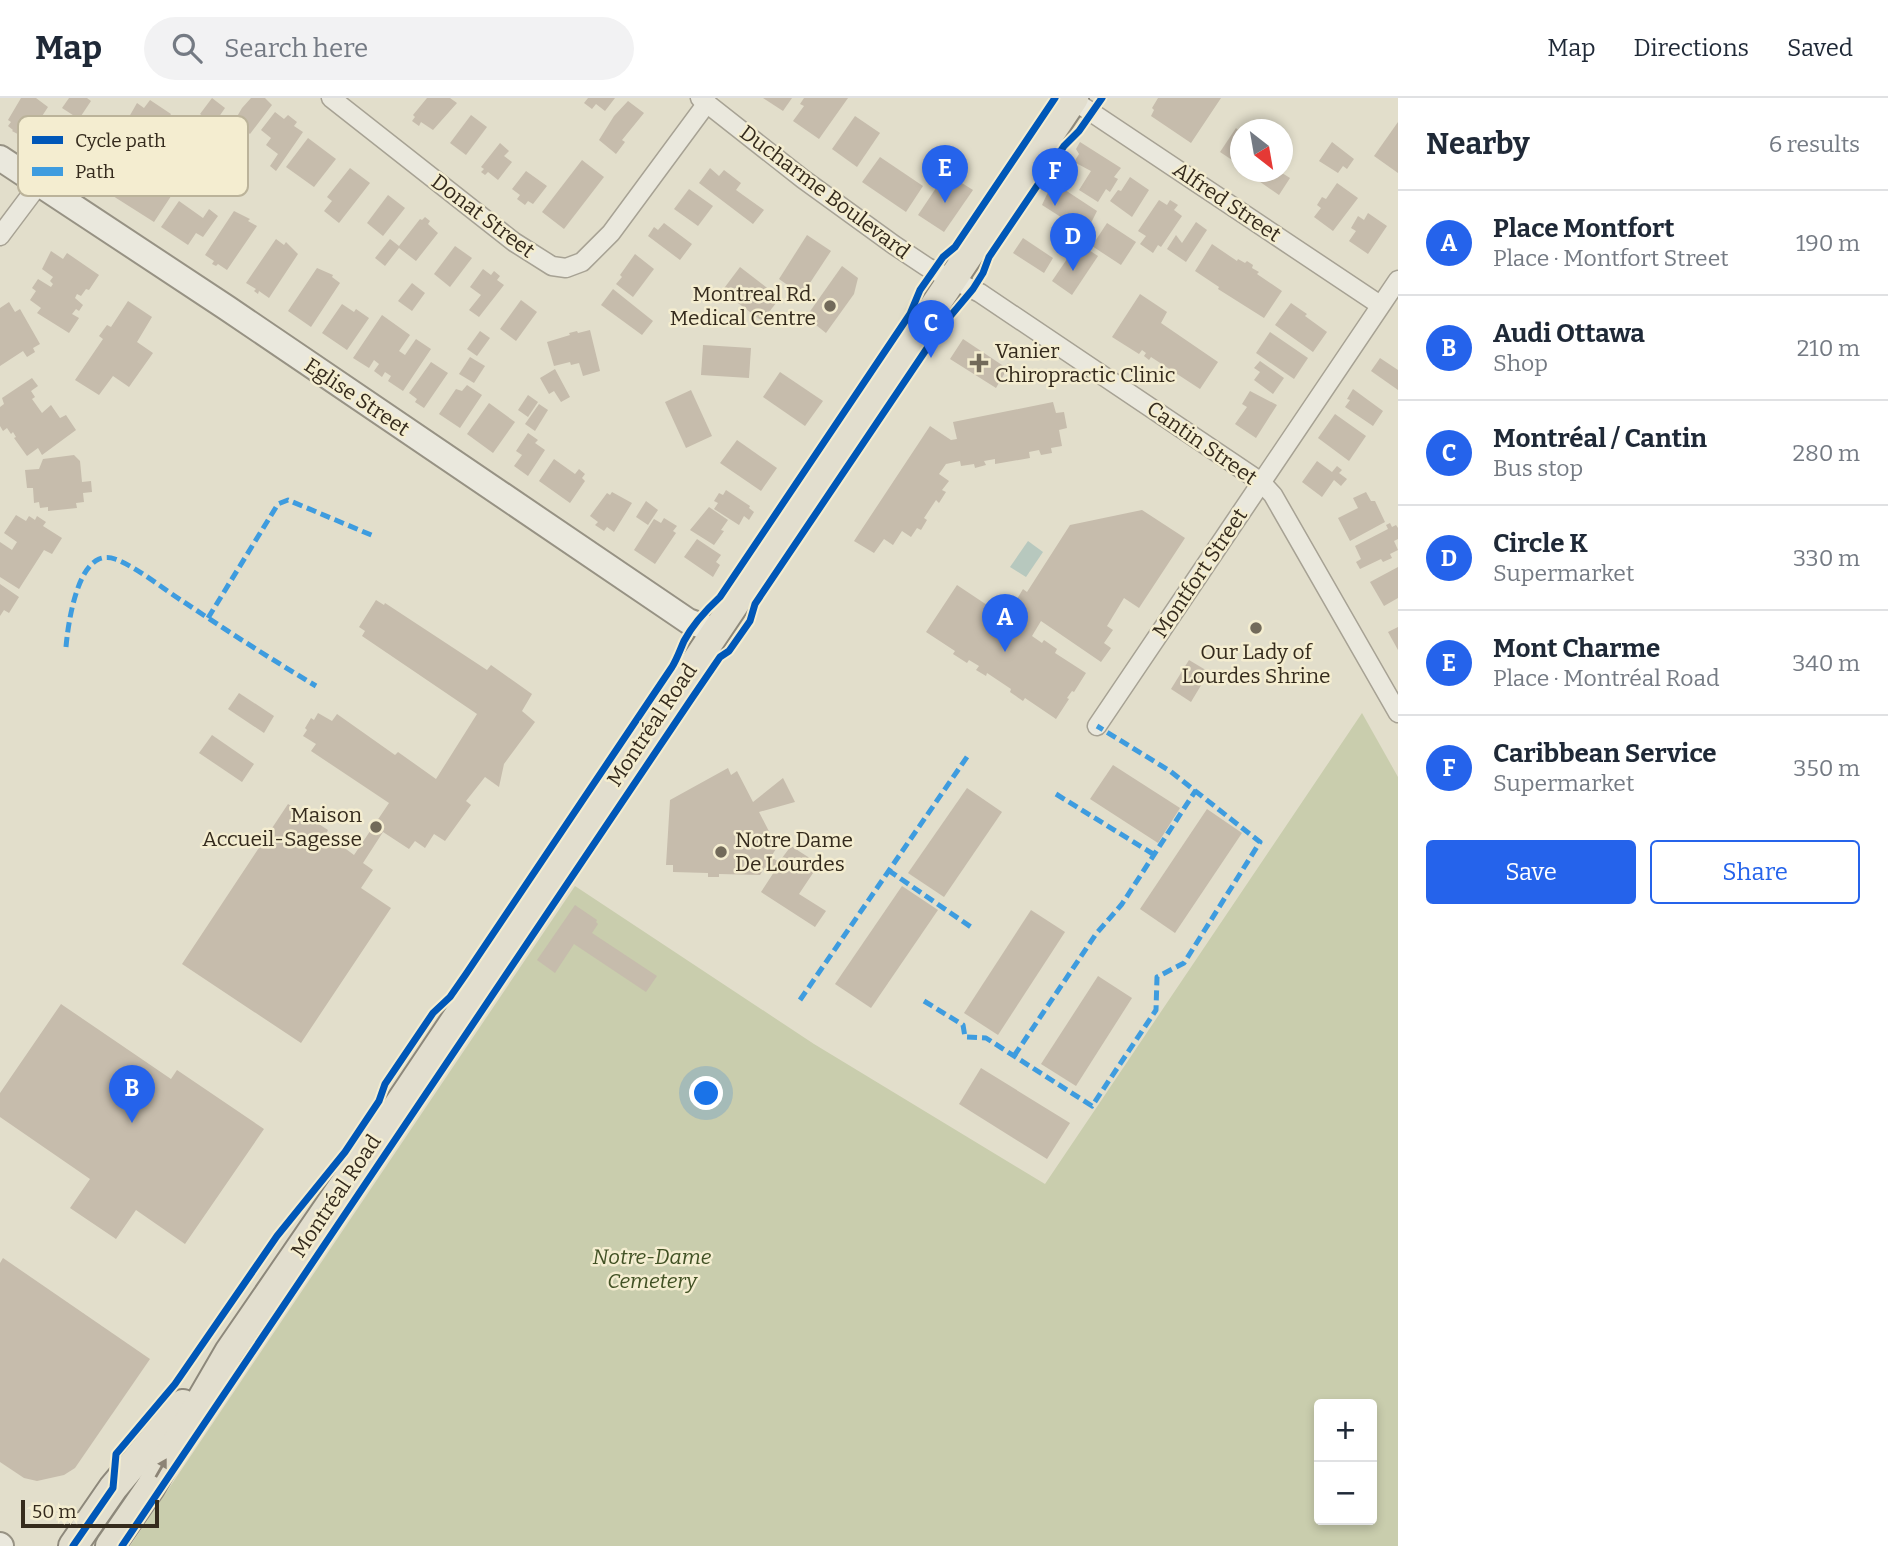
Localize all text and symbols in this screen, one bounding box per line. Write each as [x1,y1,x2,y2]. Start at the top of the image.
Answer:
search box [144,17,634,80]
text: Map [35,28,102,68]
icon: search [168,29,206,67]
text: Search here [224,33,368,64]
text: Map [1547,34,1596,62]
text: Directions [1634,34,1749,62]
text: Saved [1787,34,1853,62]
legend [18,116,248,196]
street label: Ducharme Boulevard [735,119,915,265]
north arrow [1230,119,1293,182]
text: Nearby [1426,126,1530,162]
text: Cycle path [75,129,166,152]
text: 6 results [1769,130,1860,158]
pin: E [922,145,968,203]
pin: F [1032,148,1078,206]
street label: Alfred Street [1168,156,1286,248]
text: Path [75,160,115,183]
street label: Donat Street [426,169,540,264]
pin: D [1050,213,1096,271]
text: Place Montfort [1493,213,1675,244]
text: A [1441,229,1457,257]
text: 190 m [1796,229,1860,257]
text: Place · Montfort Street [1493,244,1729,272]
place label: Montreal Rd. Medical Centre [670,281,816,331]
marker: Montreal Rd. Medical Centre [822,298,838,314]
pin: C [908,300,954,358]
text: Audi Ottawa [1493,318,1645,349]
text: B [1442,334,1456,362]
text: 210 m [1797,334,1860,362]
place label: Vanier Chiropractic Clinic [995,338,1176,388]
text: Shop [1493,349,1548,377]
street label: Eglise Street [299,352,415,442]
marker: Vanier Chiropractic Clinic [969,353,989,373]
street label: Cantin Street [1142,395,1262,491]
text: Montréal / Cantin [1493,423,1707,454]
text: C [1442,439,1456,467]
text: 280 m [1792,439,1860,467]
text: Bus stop [1493,454,1583,482]
street label: Montfort Street [1147,503,1253,643]
text: Circle K [1493,528,1588,559]
text: D [1441,544,1457,572]
text: 330 m [1793,544,1860,572]
text: Supermarket [1493,559,1634,587]
pin: A [982,594,1028,652]
marker: Our Lady of Lourdes Shrine [1248,620,1264,636]
text: Mont Charme [1493,633,1660,664]
place label: Our Lady of Lourdes Shrine [1181,639,1331,689]
text: E [1442,649,1456,677]
text: 340 m [1792,649,1860,677]
street label: Montréal Road [601,659,703,791]
text: Place · Montréal Road [1493,664,1720,692]
text: Caribbean Service [1493,738,1717,769]
text: F [1443,754,1455,782]
text: 350 m [1793,754,1860,782]
text: Supermarket [1493,769,1634,797]
place label: Maison Accueil-Sagesse [202,802,362,852]
marker: Maison Accueil-Sagesse [368,819,384,835]
place label: Notre Dame De Lourdes [735,827,853,877]
button: Save [1426,840,1636,904]
button: Share [1650,840,1860,904]
marker: Notre Dame De Lourdes [713,844,729,860]
pin: B [109,1065,155,1123]
your location [689,1076,723,1110]
street label: Montréal Road [285,1130,387,1262]
park label: Notre-Dame Cemetery [593,1244,712,1294]
map controls [1314,1399,1377,1525]
button: + [1314,1399,1377,1462]
one-way arrow [155,1459,167,1478]
button: − [1314,1462,1377,1525]
scale bar [21,1497,159,1529]
text: 50 m [32,1500,76,1523]

